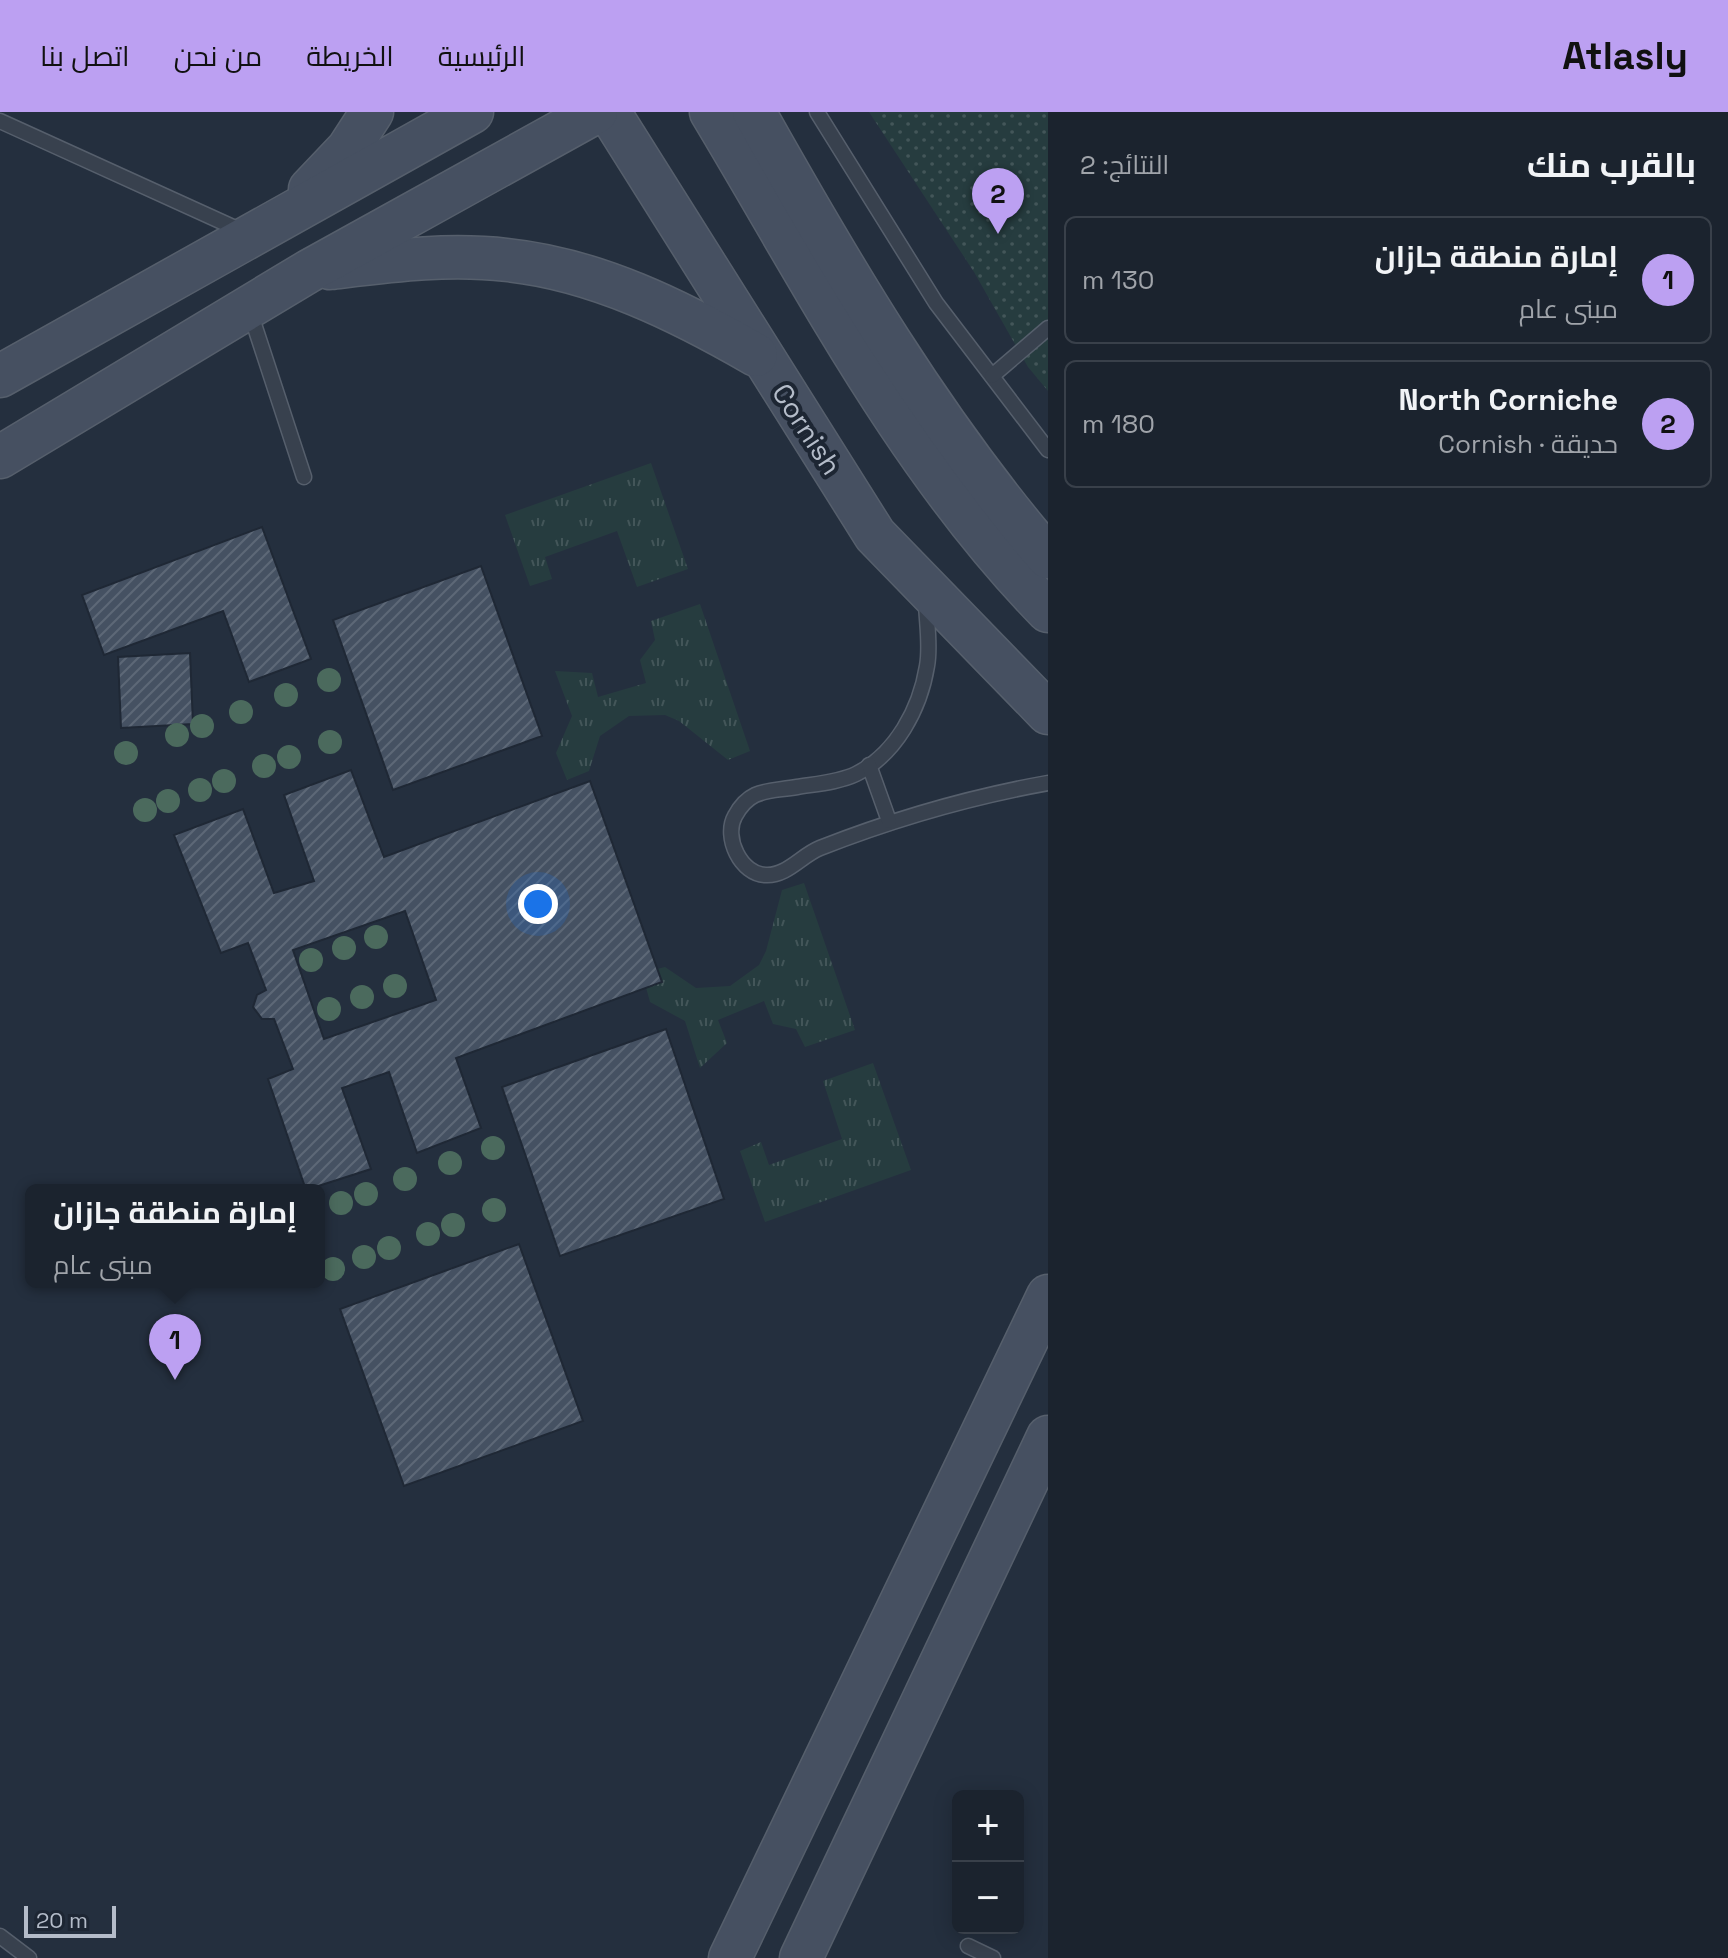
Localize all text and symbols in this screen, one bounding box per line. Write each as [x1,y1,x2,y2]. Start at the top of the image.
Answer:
text: Atlasly [1562,32,1688,80]
text: اتصل بنا [40,38,130,74]
text: من نحن [174,38,262,74]
text: الخريطة [306,38,394,74]
text: الرئيسية [438,38,526,74]
text: بالقرب منك [1527,144,1696,187]
text: النتائج: 2 [1080,148,1169,182]
pin: 2 [972,168,1024,234]
text: إمارة منطقة جازان [1375,237,1618,276]
text: 130 m [1082,263,1154,297]
text: 1 [1662,263,1674,297]
text: مبنى عام [1519,292,1618,326]
street label: Cornish [764,377,850,481]
text: North Corniche [1398,380,1618,419]
text: 180 m [1082,407,1155,441]
text: 2 [1660,407,1676,441]
text: حديقة · Cornish [1438,427,1618,461]
your location [518,884,558,924]
popup [25,1184,325,1288]
text: إمارة منطقة جازان [53,1193,297,1232]
text: مبنى عام [53,1248,153,1282]
pin: 1 [149,1314,201,1380]
map controls [952,1790,1024,1934]
button: + [952,1790,1024,1862]
button: − [952,1862,1024,1934]
scale bar [24,1902,116,1938]
text: 20 m [36,1906,88,1934]

